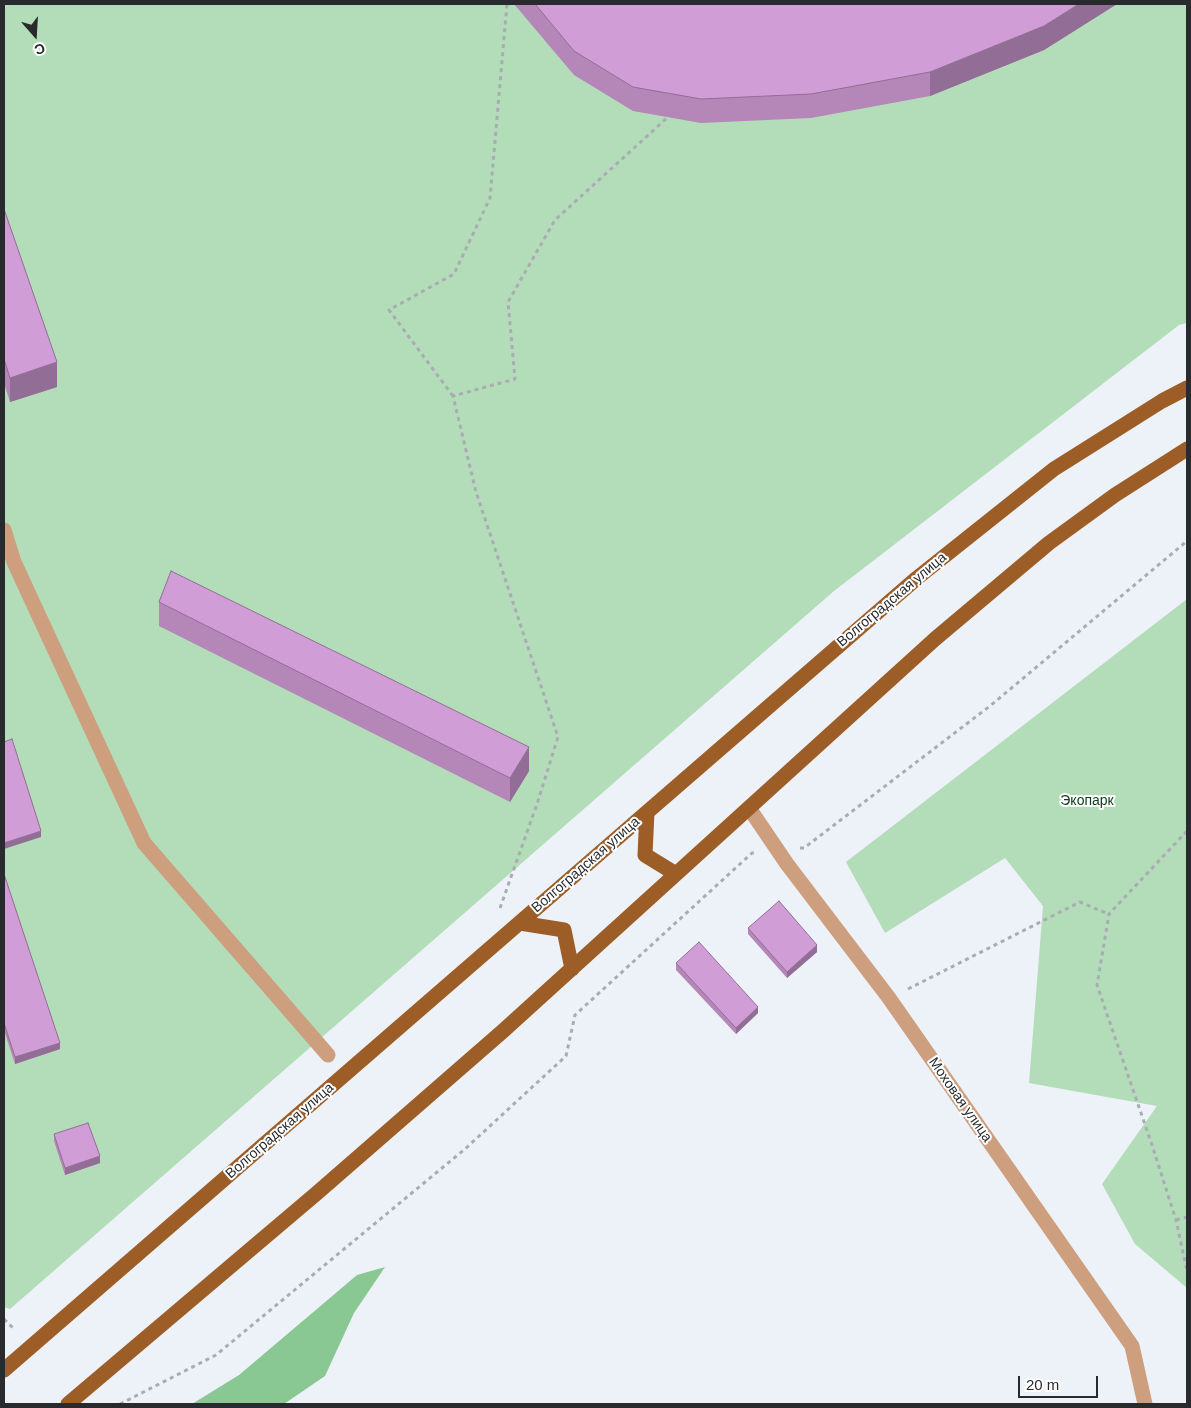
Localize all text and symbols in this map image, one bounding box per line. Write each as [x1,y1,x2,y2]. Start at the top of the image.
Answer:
north arrow [10,10,60,60]
text: С [32,40,47,58]
street label: Волгоградская улица [834,549,950,651]
park label: Экопарк [1060,793,1114,809]
street label: Волгоградская улица [529,814,643,916]
street label: Моховая улица [925,1055,995,1145]
street label: Волгоградская улица [223,1080,337,1182]
scale bar [1021,1366,1101,1398]
text: 20 m [1026,1376,1059,1393]

